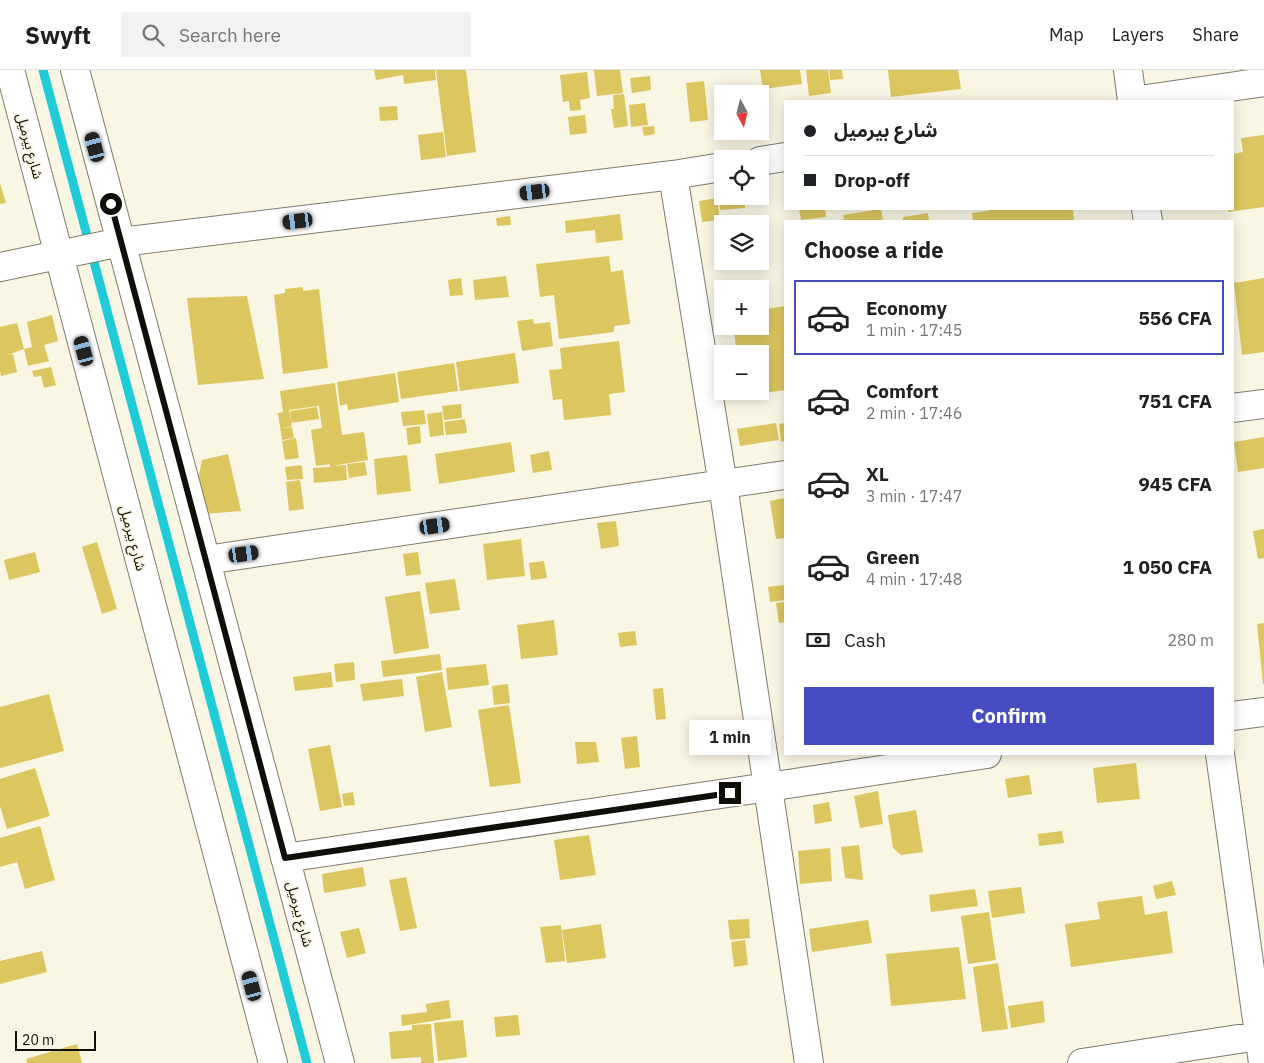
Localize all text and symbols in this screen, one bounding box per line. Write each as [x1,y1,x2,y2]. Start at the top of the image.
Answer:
search box [121,12,471,57]
text: Swyft [25,19,91,51]
icon: search [139,21,167,49]
text: Search here [179,23,281,47]
text: Map [1049,23,1084,46]
text: Layers [1112,23,1164,46]
text: Share [1192,23,1239,46]
north arrow [714,85,769,140]
map controls [714,85,769,400]
street label: شارع بيرميل [11,111,47,181]
text: شارع بيرميل [834,118,938,142]
car [83,131,106,163]
button: locate [714,150,769,205]
text: Drop-off [834,168,910,192]
car [519,183,550,201]
route start [100,193,122,215]
car [282,212,313,230]
button: layers [714,215,769,270]
text: Choose a ride [804,235,944,264]
button: + [714,280,769,335]
icon: car [806,295,851,340]
text: Economy [866,296,947,320]
text: 556 CFA [1138,306,1212,330]
text: 1 min · 17:45 [866,320,962,340]
car [72,335,95,367]
button: − [714,345,769,400]
icon: car [806,378,851,423]
text: Comfort [866,379,939,403]
text: 751 CFA [1138,389,1212,413]
text: 2 min · 17:46 [866,403,962,423]
icon: car [806,461,851,506]
text: XL [866,462,889,486]
text: 945 CFA [1138,472,1212,496]
text: 3 min · 17:47 [866,486,962,506]
street label: شارع بيرميل [114,503,150,573]
car [419,516,450,536]
car [228,544,259,564]
icon: car [806,544,851,589]
text: Green [866,545,920,569]
text: 1 050 CFA [1123,555,1212,579]
text: 4 min · 17:48 [866,569,962,589]
icon: cash [804,626,832,654]
text: Cash [844,628,886,652]
text: 280 m [1167,630,1214,650]
button: Confirm [804,687,1214,745]
callout: 1 min [689,720,771,756]
text: 1 min [709,727,751,747]
route end [719,782,741,804]
street label: شارع بيرميل [281,879,317,949]
car [240,970,263,1002]
scale bar [15,1028,96,1051]
text: 20 m [22,1031,54,1049]

